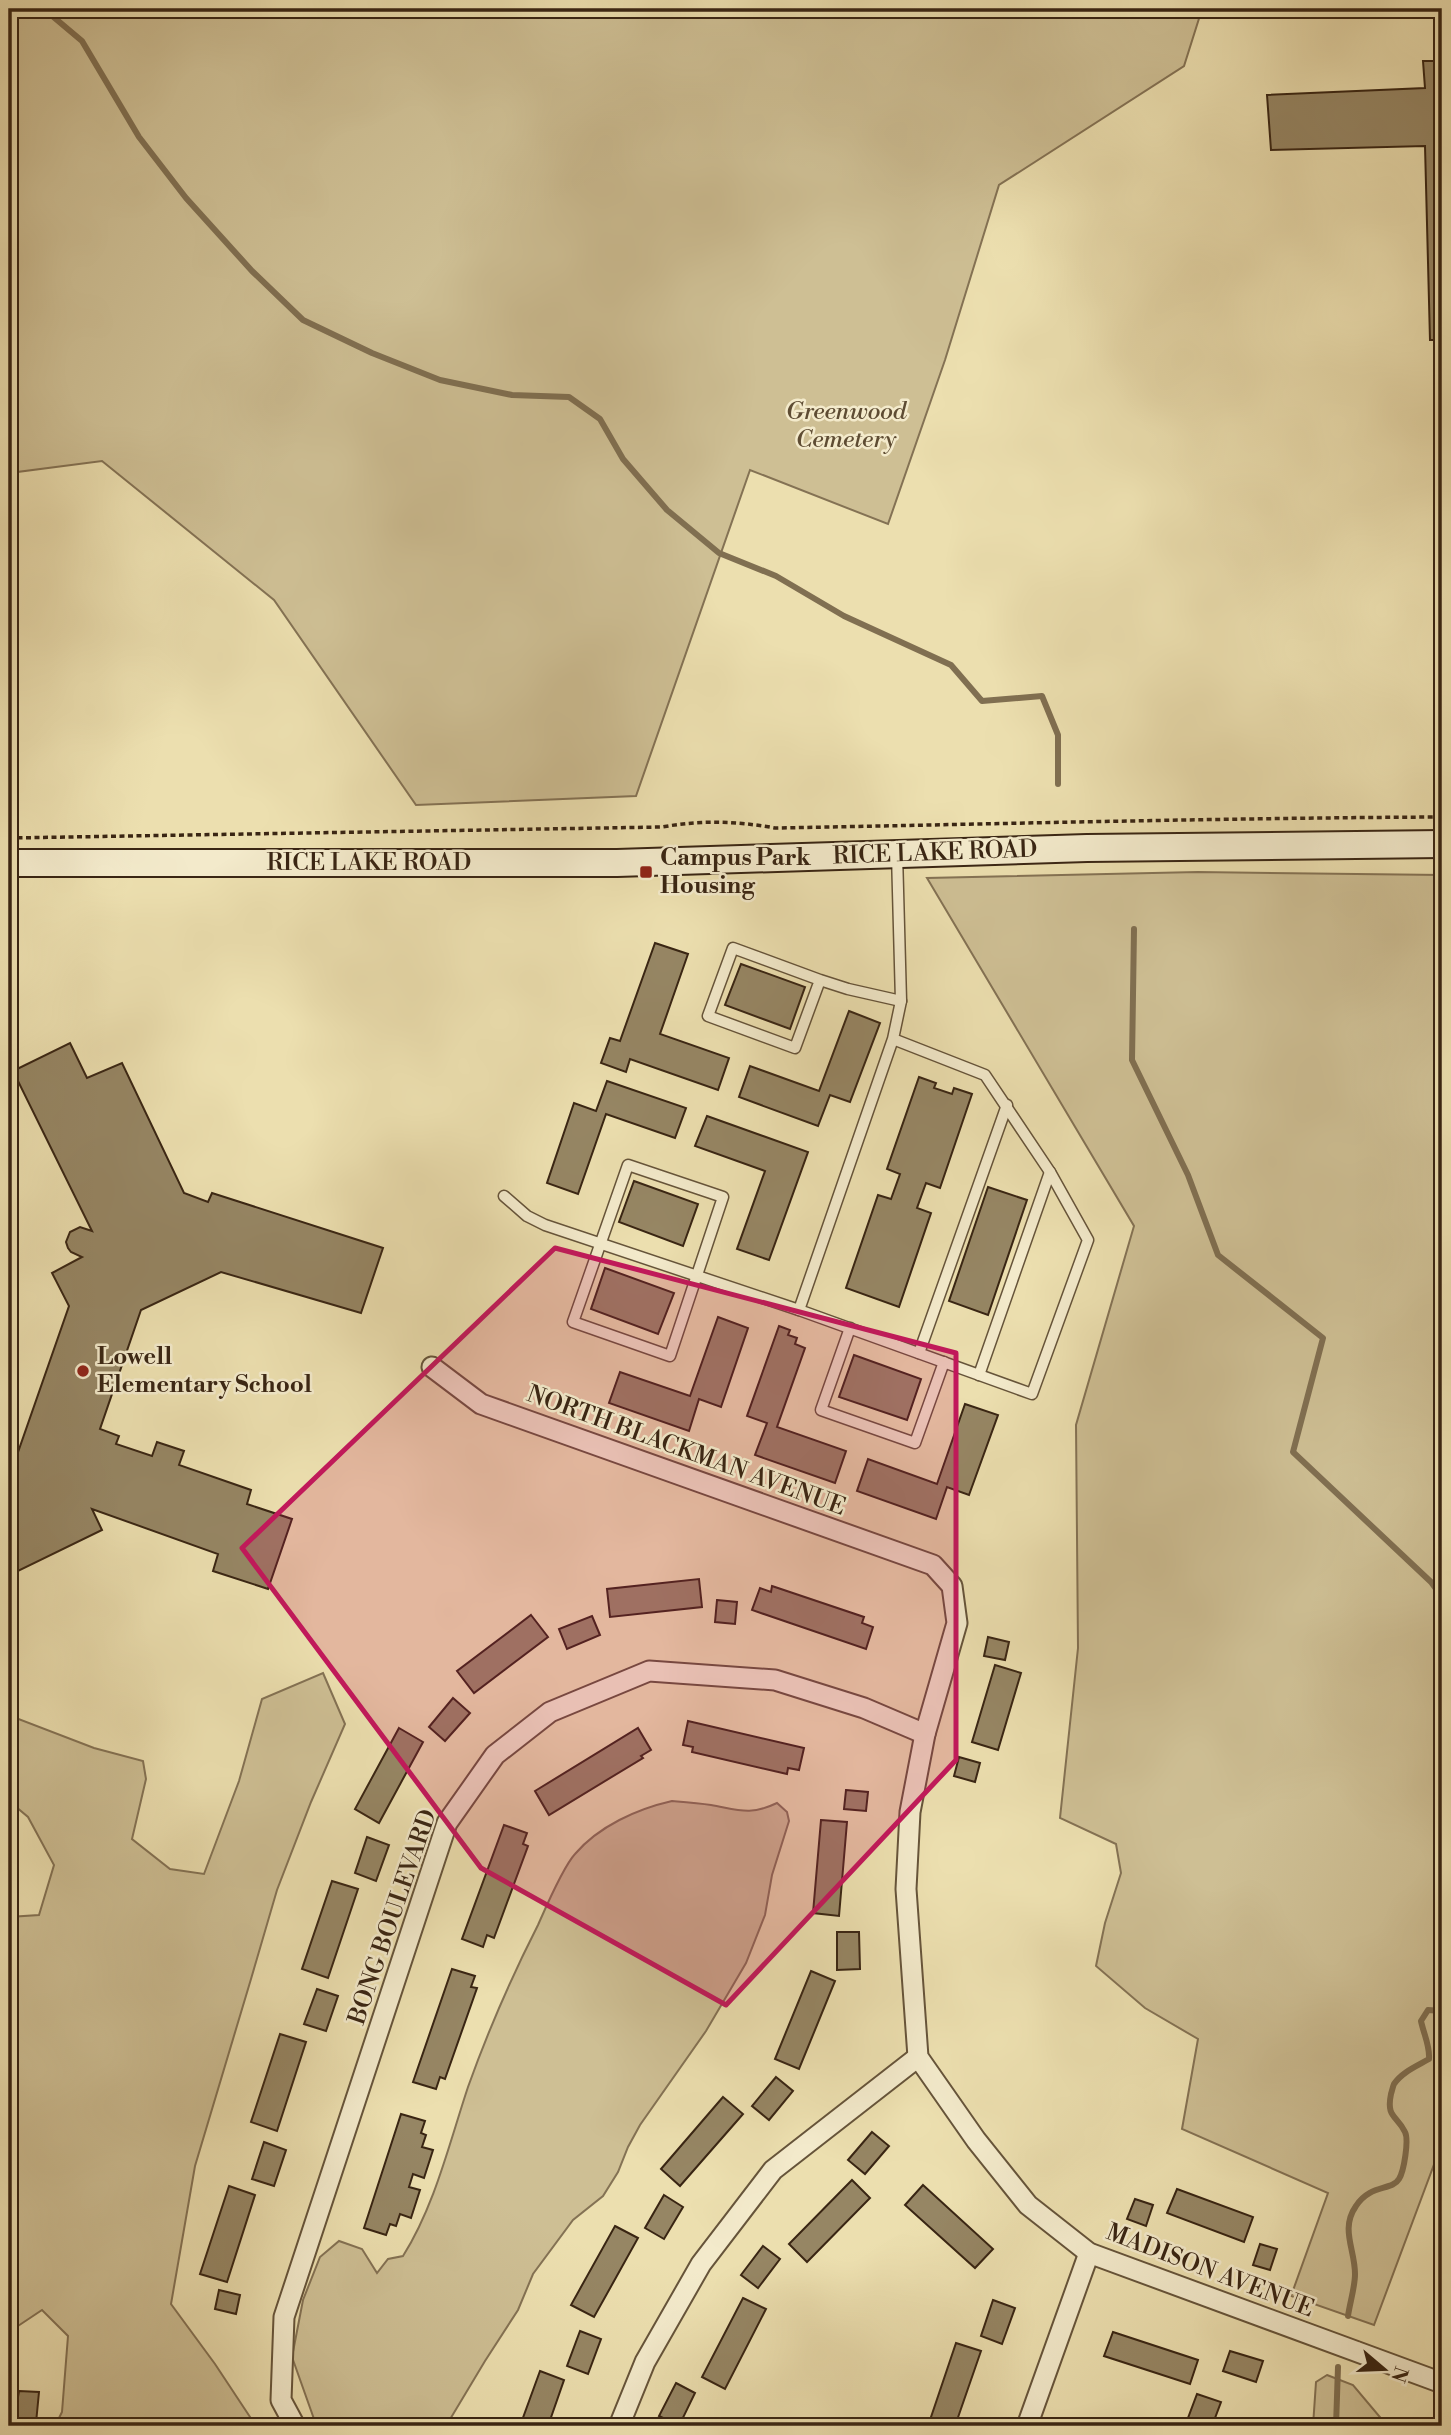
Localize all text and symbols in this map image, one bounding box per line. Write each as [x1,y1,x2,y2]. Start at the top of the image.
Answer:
park label: Greenwood Cemetery [786,397,908,455]
street label: RICE LAKE ROAD [832,834,1038,872]
place label: Campus Park Housing [660,843,812,901]
street label: RICE LAKE ROAD [267,848,471,878]
marker: Campus Park Housing [638,864,654,880]
place label: Lowell Elementary School [97,1342,312,1400]
marker: Lowell Elementary School [75,1363,91,1379]
street label: NORTH BLACKMAN AVENUE [522,1379,850,1523]
street label: BONG BOULEVARD [342,1805,444,2029]
street label: MADISON AVENUE [1102,2218,1318,2324]
north arrow [1350,2334,1420,2404]
text: N [1385,2363,1413,2385]

